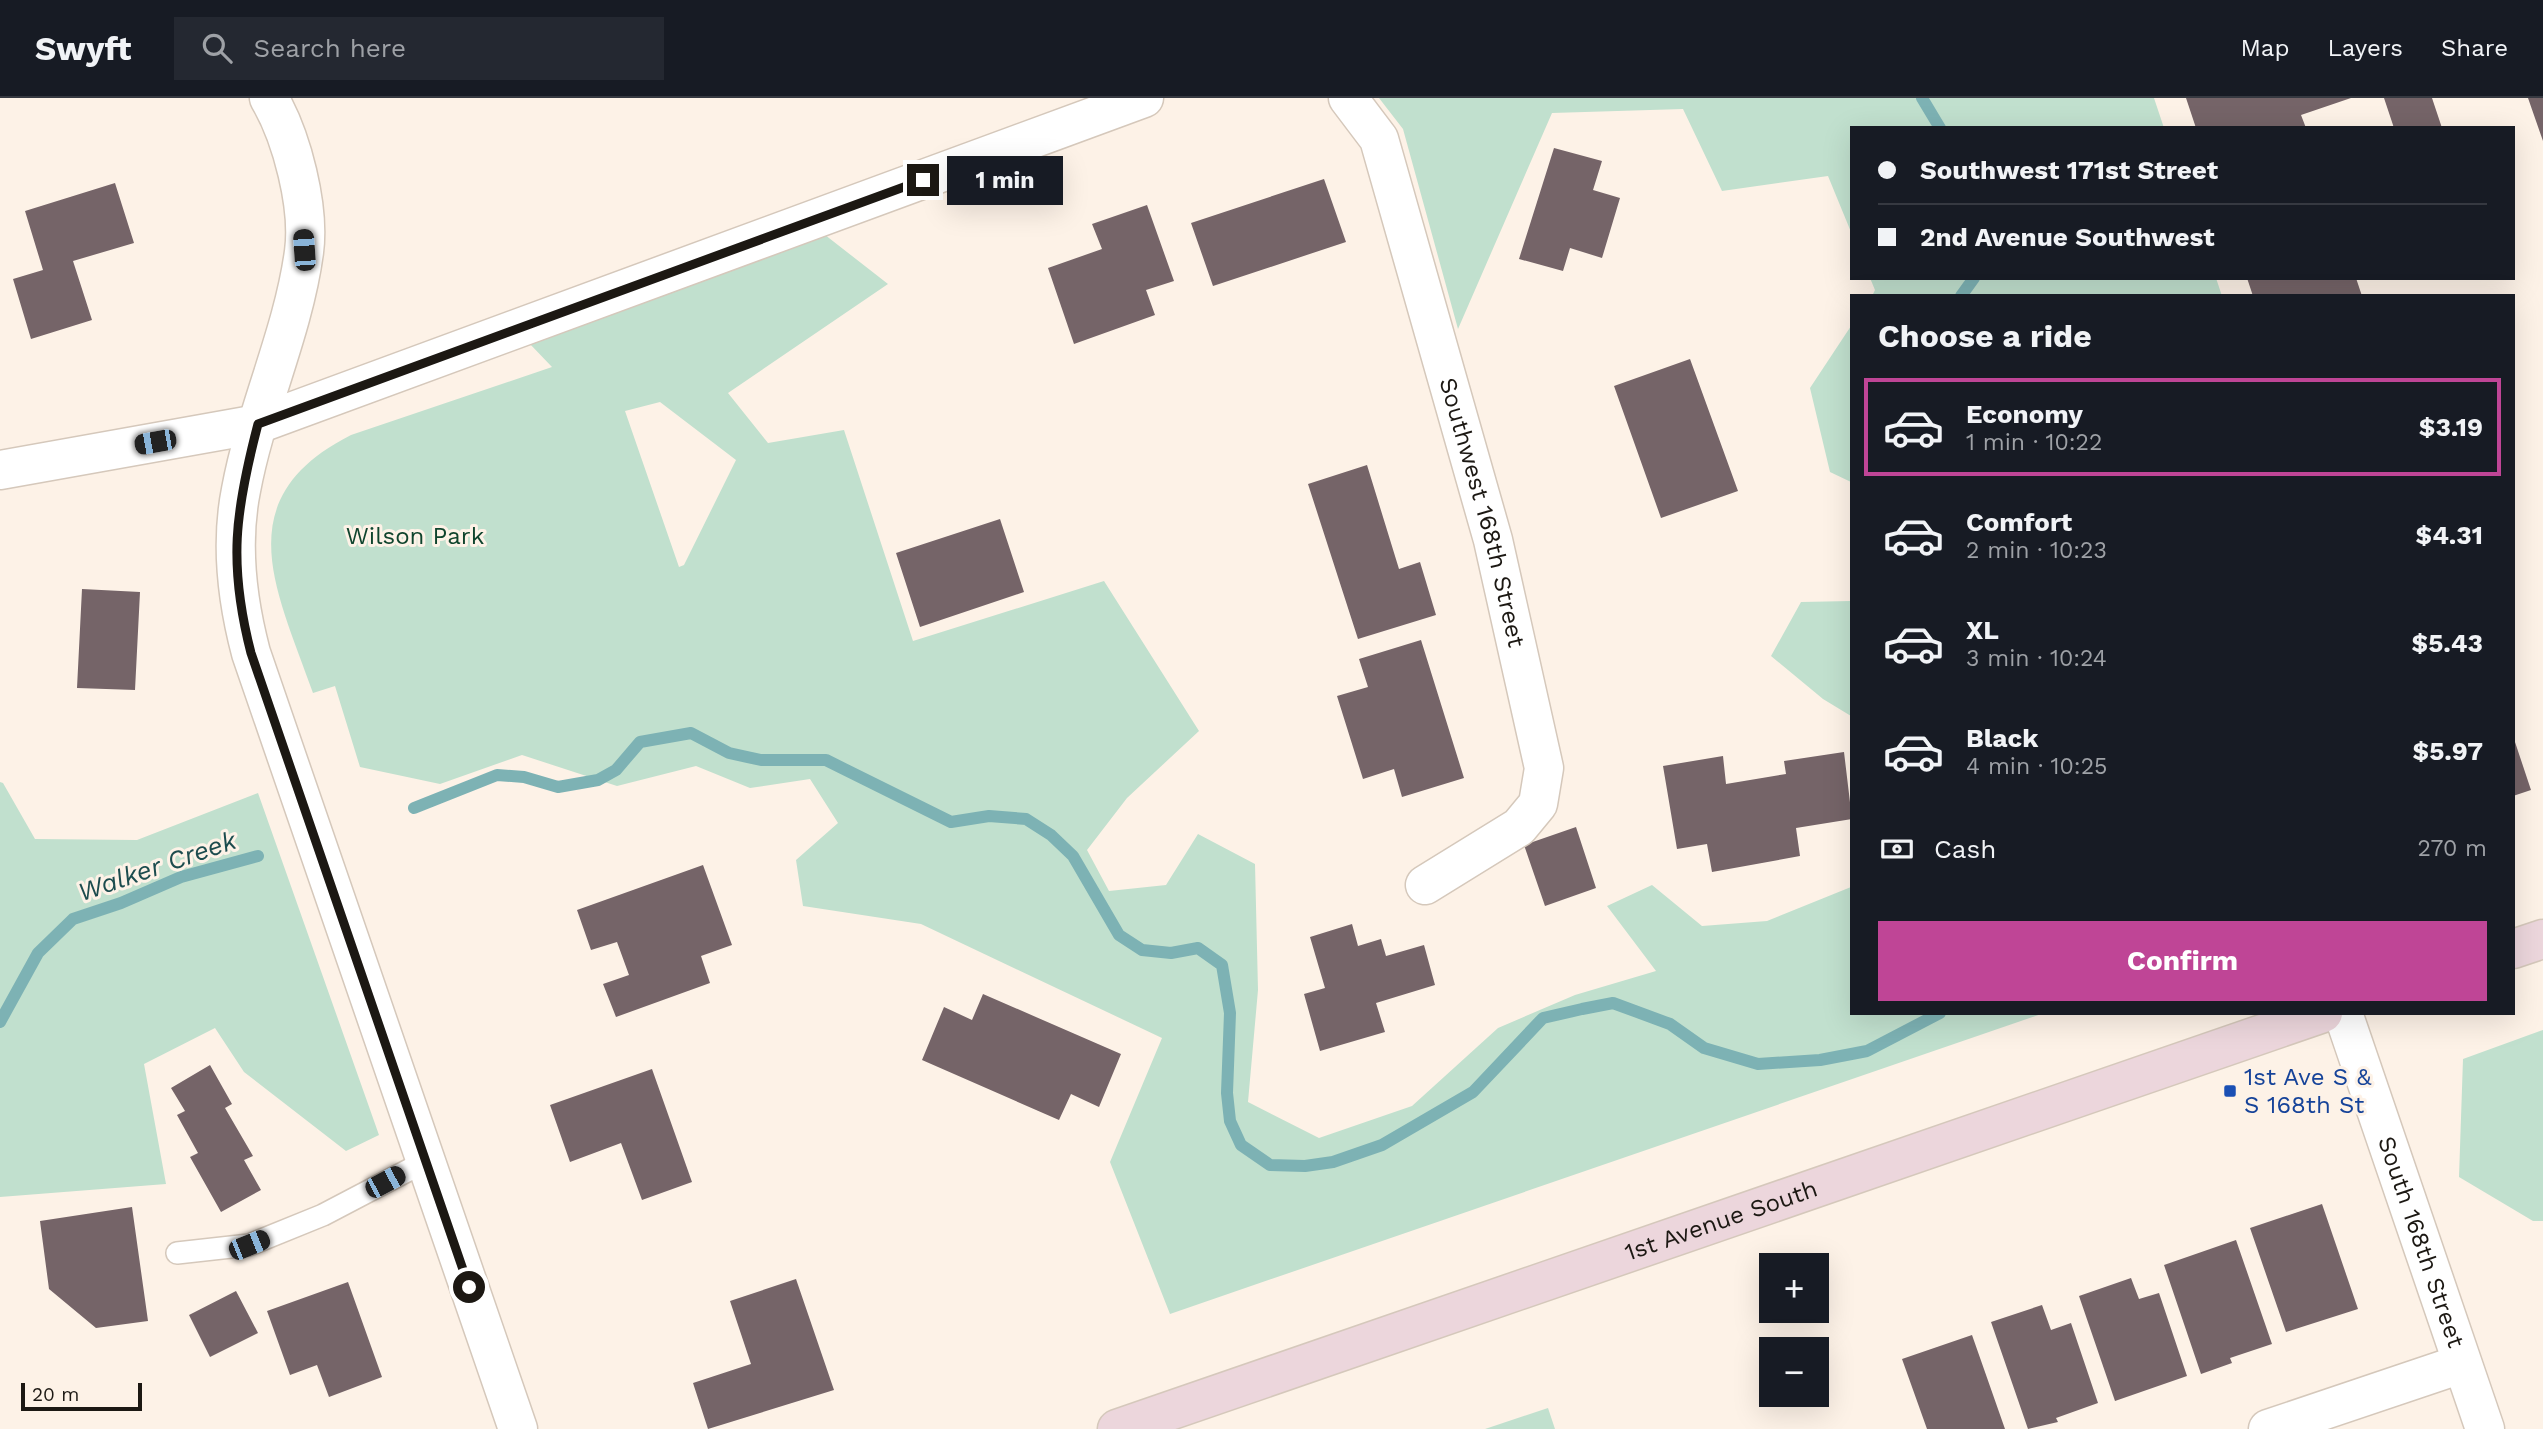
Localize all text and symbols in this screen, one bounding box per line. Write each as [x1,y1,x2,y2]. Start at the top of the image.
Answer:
search box [174,17,664,80]
text: Swyft [35,29,132,68]
icon: search [198,29,236,67]
text: Search here [254,33,406,63]
text: Map [2241,34,2289,62]
text: Layers [2327,34,2403,62]
text: Share [2441,34,2508,62]
callout: 1 min [948,155,1063,204]
text: Southwest 171st Street [1920,155,2218,185]
route end [907,164,939,196]
text: 1 min [975,167,1035,194]
text: 2nd Avenue Southwest [1920,222,2215,252]
car [293,228,316,272]
text: Choose a ride [1878,317,2092,355]
street label: Southwest 168th Street [1434,375,1531,650]
icon: car [1882,396,1945,459]
text: Economy [1966,399,2083,429]
text: $3.19 [2419,412,2483,442]
car [133,428,178,456]
text: 1 min · 10:22 [1966,429,2102,456]
icon: car [1882,504,1945,567]
text: Comfort [1966,507,2072,537]
text: $4.31 [2415,520,2483,550]
park label: Wilson Park [346,522,485,550]
text: 2 min · 10:23 [1966,537,2107,564]
icon: car [1882,612,1945,675]
text: XL [1966,615,1999,645]
text: $5.43 [2412,628,2483,658]
text: 3 min · 10:24 [1966,645,2107,672]
icon: car [1882,720,1945,783]
text: Black [1966,723,2038,753]
text: $5.97 [2412,736,2483,766]
text: 4 min · 10:25 [1966,753,2107,780]
water label: Walker Creek [74,825,241,907]
icon: cash [1878,830,1916,868]
text: Cash [1934,834,1996,864]
text: 270 m [2418,835,2487,862]
button: Confirm [1878,921,2487,1001]
place label: 1st Ave S & S 168th St [2244,1063,2372,1119]
marker: 1st Ave S & S 168th St [2222,1083,2238,1099]
street label: South 168th Street [2372,1133,2470,1351]
car [362,1163,409,1201]
street label: 1st Avenue South [1621,1174,1821,1267]
car [226,1227,273,1263]
map controls [1759,1253,1829,1407]
button: + [1759,1253,1829,1323]
route start [453,1271,485,1303]
button: − [1759,1337,1829,1407]
scale bar [21,1380,142,1412]
text: 20 m [32,1383,79,1406]

